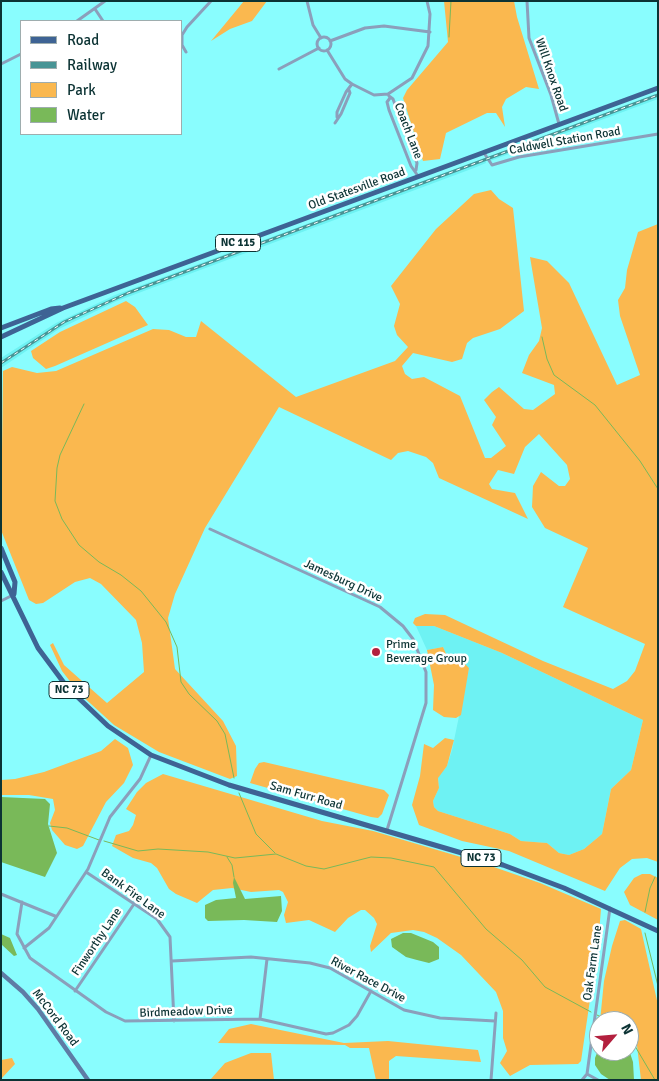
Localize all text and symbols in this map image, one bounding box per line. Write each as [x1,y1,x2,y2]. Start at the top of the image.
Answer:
legend [20,20,182,135]
text: Road [67,31,99,49]
street label: Will Knox Road [532,36,570,114]
text: Railway [67,56,117,74]
text: Park [67,81,96,99]
street label: Coach Lane [391,101,425,161]
text: Water [67,106,105,124]
street label: Caldwell Station Road [508,124,622,158]
street label: Old Statesville Road [307,165,407,213]
road number: NC 115 [216,234,260,252]
street label: Jamesburg Drive [301,557,385,605]
place label: Prime Beverage Group [386,638,467,666]
marker: Prime Beverage Group [370,646,382,658]
road number: NC 73 [49,682,89,698]
street label: Sam Furr Road [268,779,344,813]
road number: NC 73 [461,850,501,866]
street label: Bank Fire Lane [98,866,168,922]
street label: Finworthy Lane [69,905,125,979]
street label: Oak Farm Lane [581,924,605,1002]
street label: River Race Drive [328,954,408,1006]
street label: McCord Road [29,987,81,1049]
street label: Birdmeadow Drive [139,1003,233,1021]
north arrow [589,1011,639,1061]
text: N [617,1021,637,1038]

